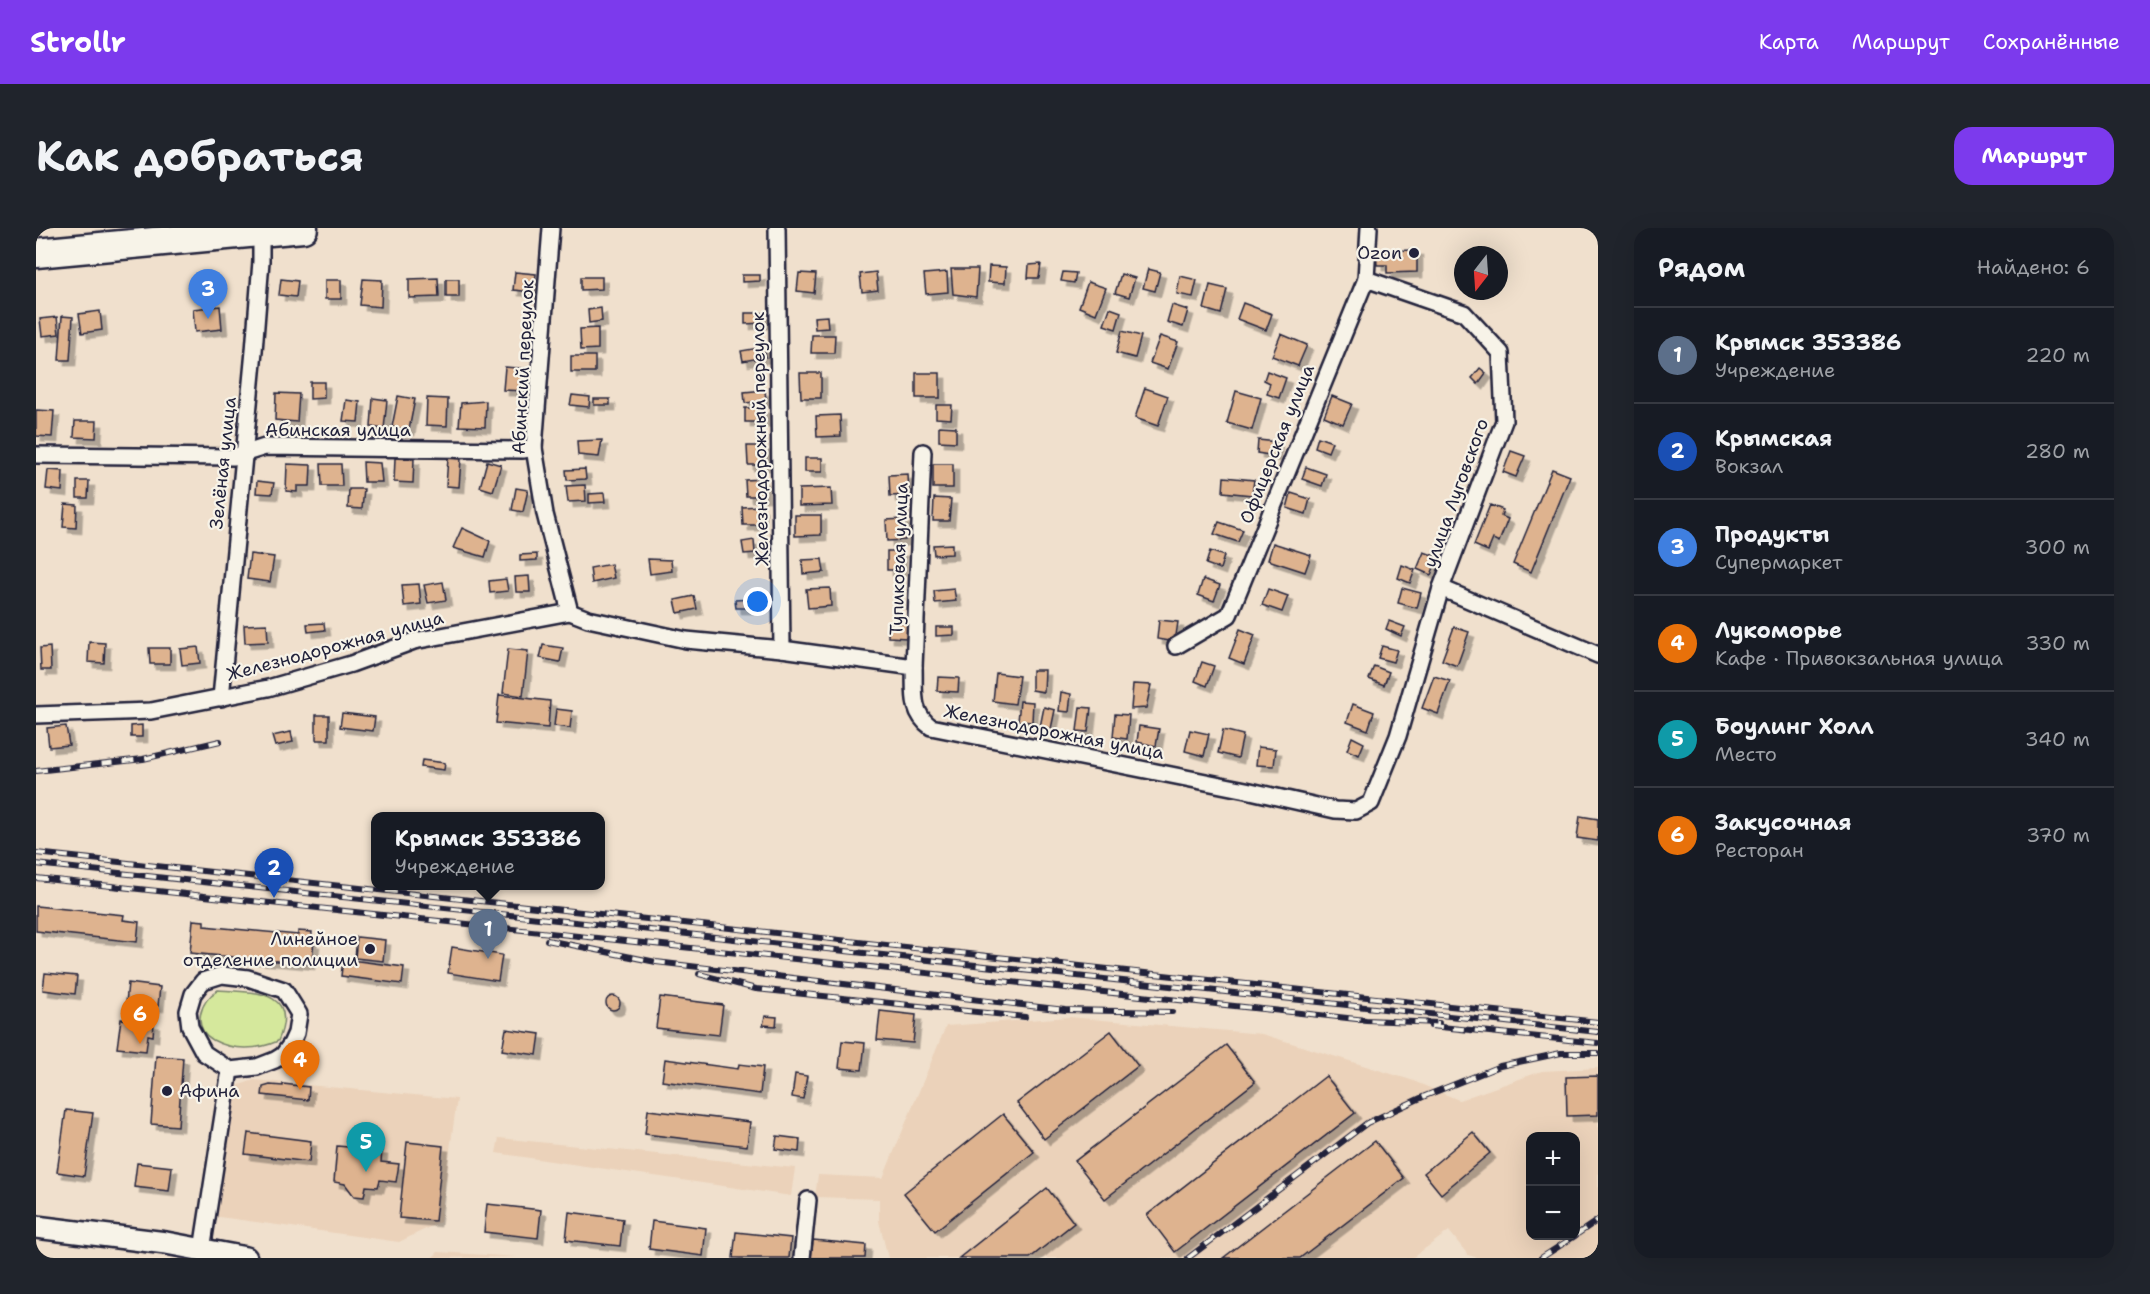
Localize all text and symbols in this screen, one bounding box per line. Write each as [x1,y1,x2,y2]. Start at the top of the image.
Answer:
text: Strollr [30,23,126,61]
text: Карта [1759,28,1819,56]
text: Маршрут [1852,28,1950,56]
text: Сохранённые [1983,28,2120,56]
button: Маршрут [1954,127,2114,185]
text: Как добраться [36,128,364,184]
place label: Ozon [1357,241,1402,265]
marker: Ozon [1407,246,1421,260]
north arrow [1454,246,1508,300]
text: Рядом [1658,250,1745,285]
text: Найдено: 6 [1977,254,2090,280]
pin: 3 [188,270,228,319]
street label: Абинский переулок [506,279,540,455]
street label: Железнодорожный переулок [746,311,774,566]
text: Крымск 353386 [1715,328,1901,357]
text: 1 [1673,342,1682,368]
text: 220 m [2026,342,2090,368]
text: Учреждение [1715,357,1835,383]
street label: Офицерская улица [1234,361,1320,527]
street label: Зелёная улица [204,396,242,530]
street label: улица Луговского [1418,415,1494,571]
street label: Абинская улица [265,418,411,442]
text: Крымская [1715,424,1832,453]
text: 2 [1671,438,1685,464]
text: 280 m [2025,438,2090,464]
text: Вокзал [1715,453,1783,479]
street label: Тупиковая улица [884,482,914,636]
text: Продукты [1715,520,1829,549]
text: 3 [1671,534,1685,560]
text: 300 m [2024,534,2090,560]
text: Супермаркет [1715,549,1842,575]
your location [743,587,772,616]
street label: Железнодорожная улица [224,605,446,687]
text: Лукоморье [1715,616,1842,645]
text: 4 [1671,630,1685,656]
text: 330 m [2026,630,2090,656]
text: Кафе · Привокзальная улица [1715,645,2003,671]
street label: Железнодорожная улица [942,699,1166,765]
text: Боулинг Холл [1715,712,1874,741]
text: 5 [1671,726,1684,752]
text: 340 m [2025,726,2090,752]
text: Место [1715,741,1777,767]
text: Закусочная [1715,808,1852,837]
popup [371,812,605,890]
text: 6 [1671,822,1685,848]
text: 370 m [2026,822,2090,848]
text: Крымск 353386 [395,824,581,853]
text: Ресторан [1715,837,1804,863]
pin: 2 [254,848,294,898]
text: Учреждение [395,853,515,879]
pin: 1 [468,910,508,959]
place label: Линейное отделение полиции [183,927,358,972]
marker: Линейное отделение полиции [363,942,377,956]
pin: 6 [120,994,160,1044]
pin: 4 [280,1040,320,1090]
place label: Афина [179,1079,240,1103]
marker: Афина [160,1084,174,1098]
pin: 5 [346,1122,386,1172]
map controls [1526,1132,1580,1240]
button: + [1526,1132,1580,1186]
button: − [1526,1186,1580,1240]

